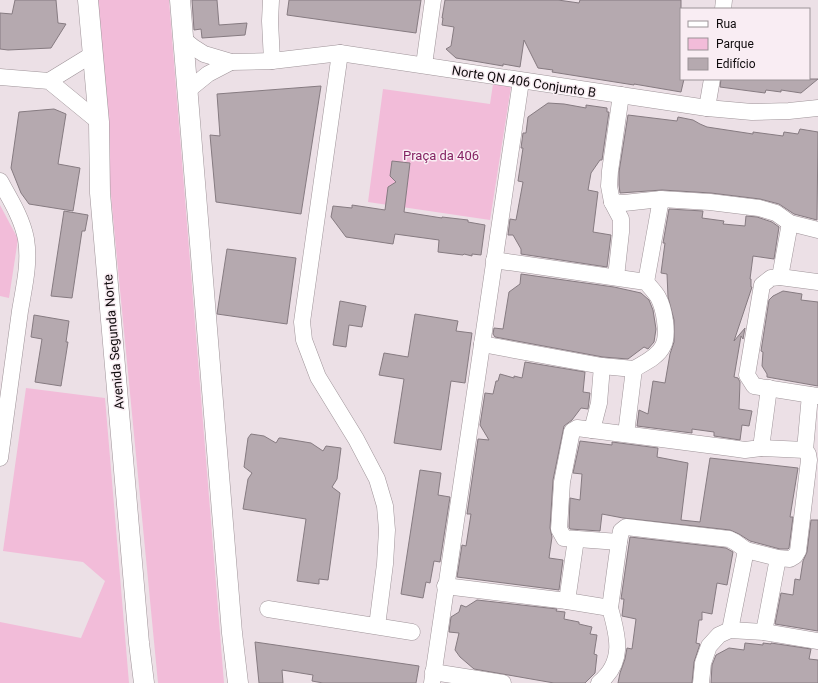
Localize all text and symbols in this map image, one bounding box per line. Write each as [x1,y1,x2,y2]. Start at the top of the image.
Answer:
legend [680,8,810,80]
text: Rua [716,17,737,31]
text: Parque [716,37,754,51]
text: Edifício [716,57,756,71]
street label: Norte QN 406 Conjunto B [451,63,597,100]
park label: Praça da 406 [403,148,479,163]
street label: Avenida Segunda Norte [100,274,127,410]

